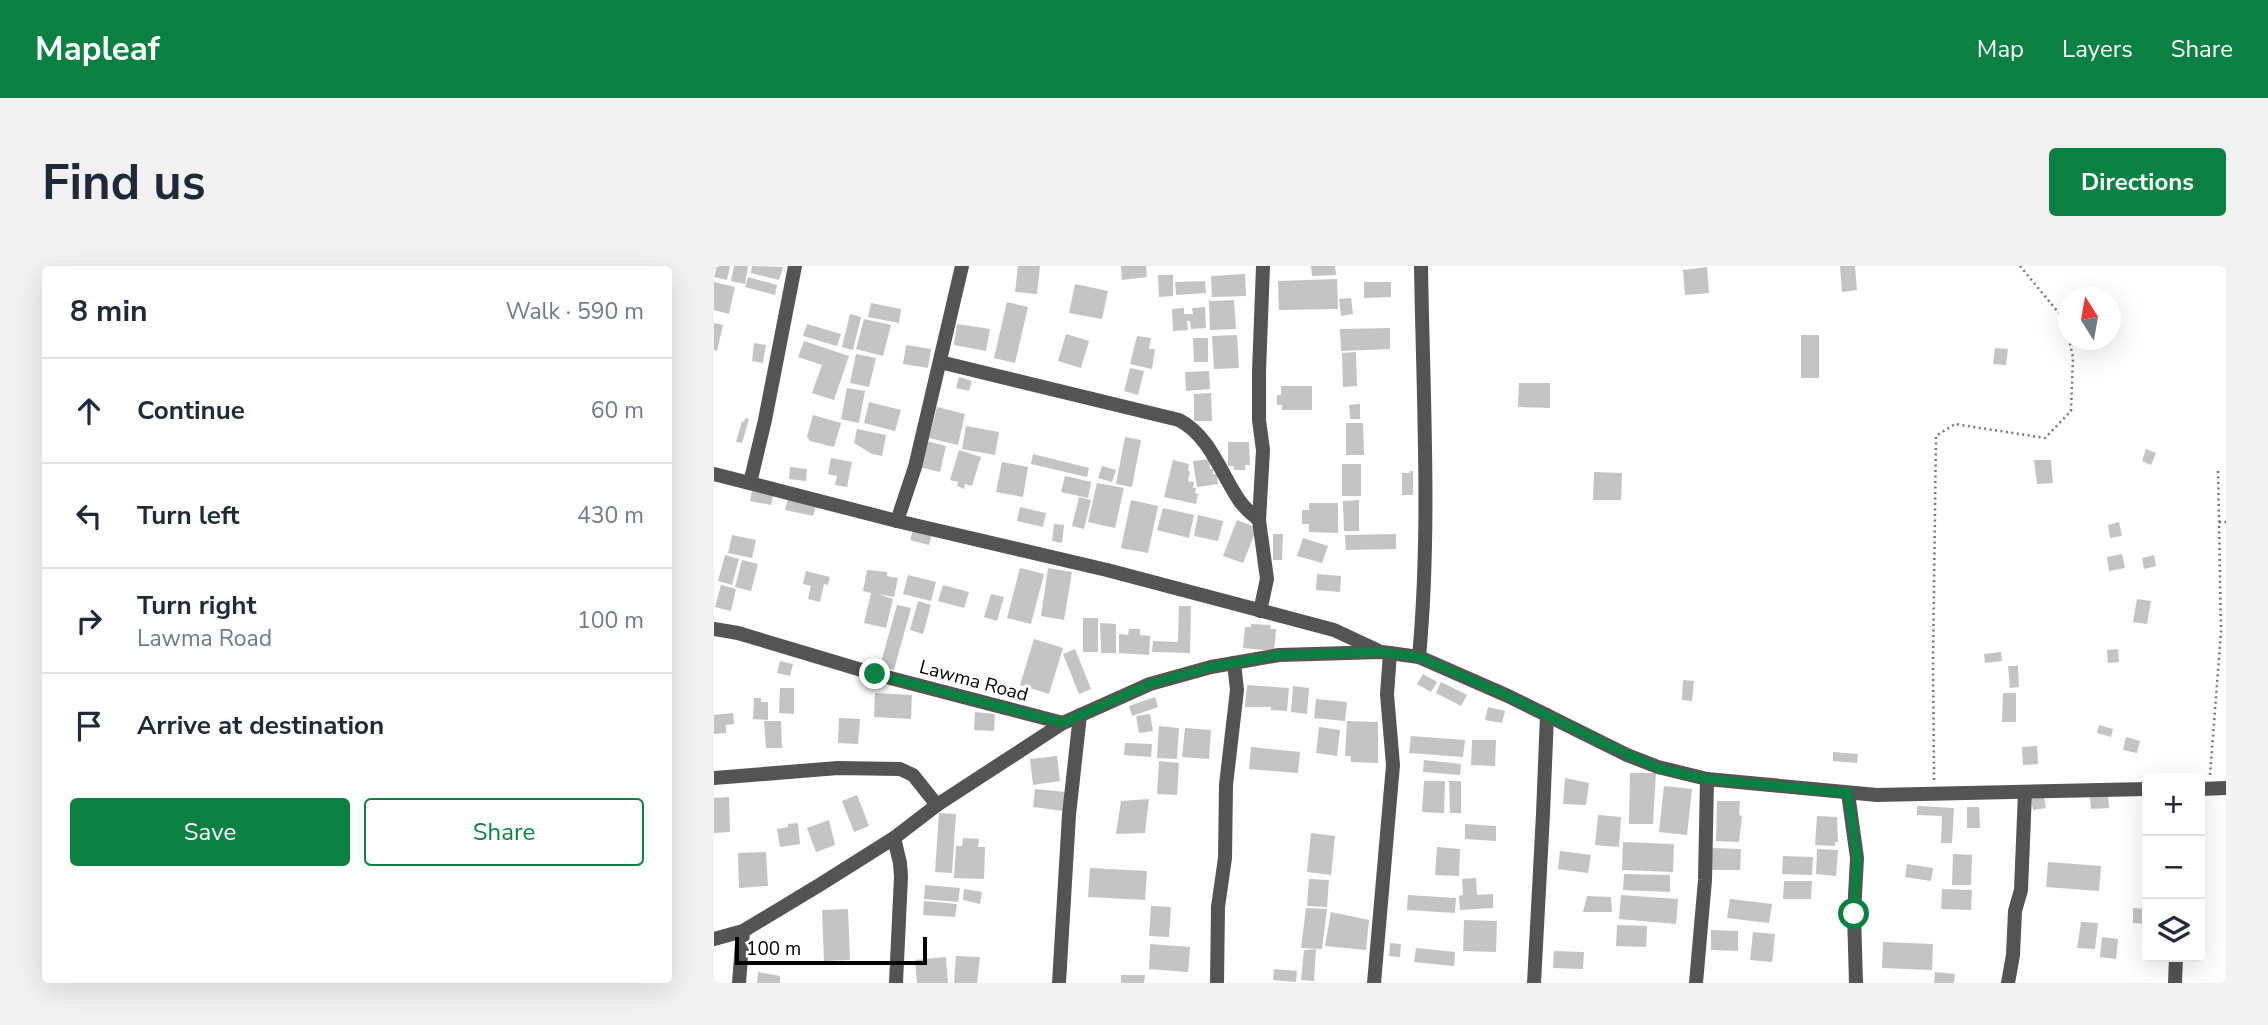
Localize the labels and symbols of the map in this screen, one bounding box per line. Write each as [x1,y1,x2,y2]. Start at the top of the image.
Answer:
north arrow [2058,287,2121,350]
street label: Lawma Road [916,654,1031,708]
route end [859,658,890,689]
route start [1838,898,1869,929]
scale bar [735,934,928,966]

